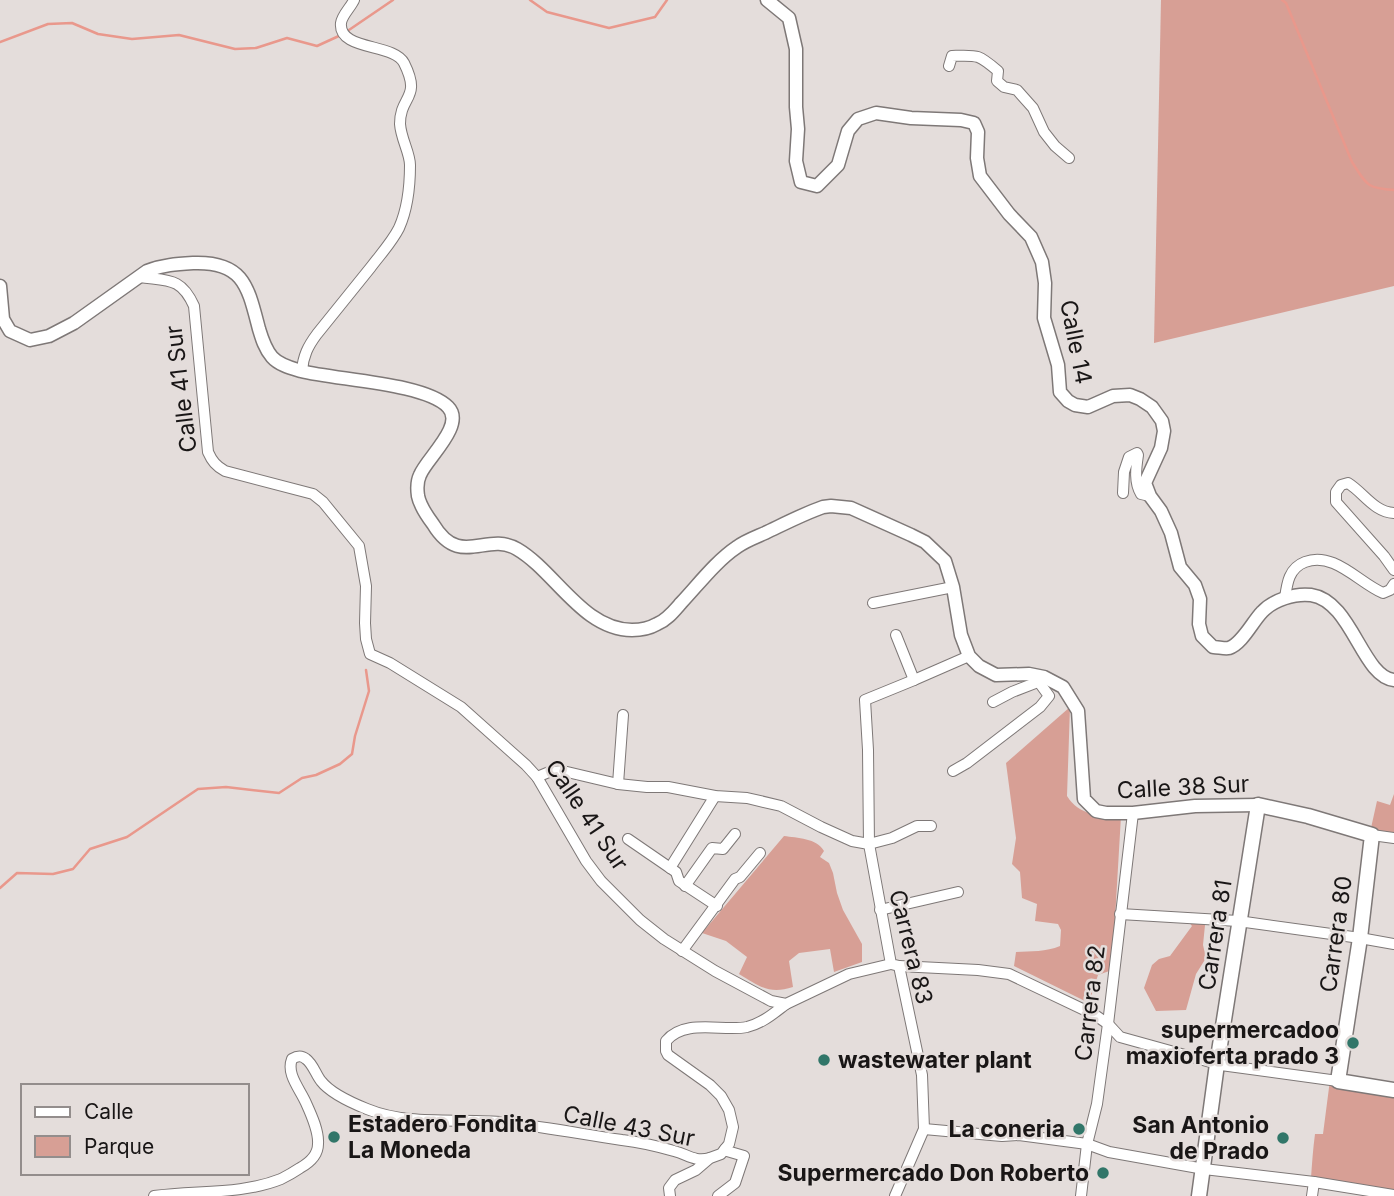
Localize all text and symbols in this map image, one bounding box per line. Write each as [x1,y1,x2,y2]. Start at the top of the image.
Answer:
street label: Calle 14 [1054,298,1098,386]
street label: Calle 41 Sur [159,323,203,454]
street label: Calle 41 Sur [540,754,635,876]
street label: Calle 38 Sur [1116,770,1250,804]
street label: Carrera 80 [1314,874,1358,994]
street label: Carrera 81 [1192,877,1238,993]
street label: Carrera 83 [883,887,939,1007]
street label: Carrera 82 [1069,943,1111,1063]
place label: supermercadoo maxioferta prado 3 [1126,1016,1339,1070]
marker: supermercadoo maxioferta prado 3 [1345,1035,1361,1051]
place label: wastewater plant [838,1046,1032,1074]
marker: wastewater plant [816,1052,832,1068]
legend [21,1084,248,1175]
text: Calle [84,1099,134,1124]
street label: Calle 43 Sur [561,1100,697,1153]
place label: Estadero Fondita La Moneda [348,1110,537,1164]
place label: San Antonio de Prado [1132,1111,1269,1165]
place label: La coneria [948,1115,1065,1143]
marker: La coneria [1071,1121,1087,1137]
marker: Estadero Fondita La Moneda [326,1129,342,1145]
marker: San Antonio de Prado [1275,1130,1291,1146]
text: Parque [84,1134,154,1159]
place label: Supermercado Don Roberto [778,1159,1089,1187]
marker: Supermercado Don Roberto [1095,1165,1111,1181]

